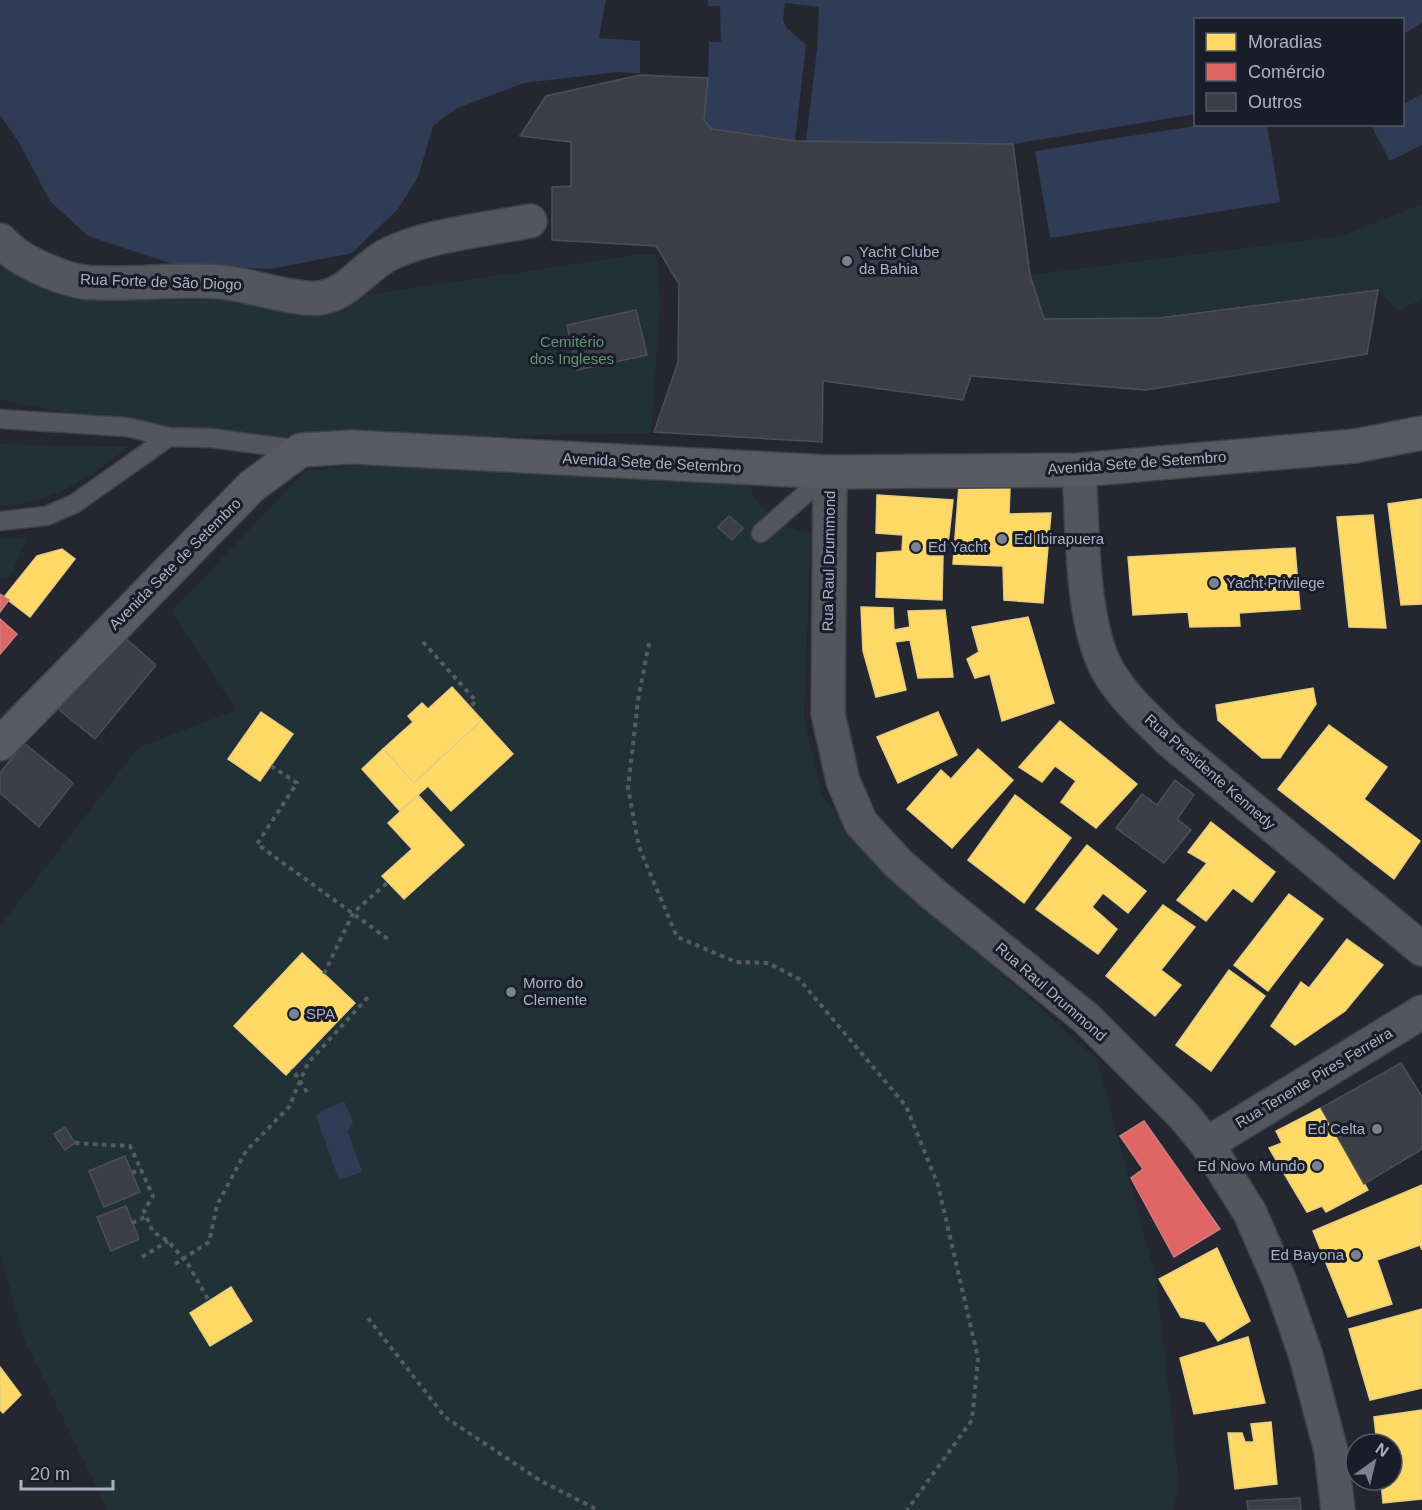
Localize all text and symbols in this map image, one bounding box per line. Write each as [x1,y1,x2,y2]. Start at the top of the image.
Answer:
legend [1194,18,1404,126]
text: Moradias [1248,32,1322,52]
text: Comércio [1248,62,1325,82]
text: Outros [1248,92,1302,112]
place label: Yacht Clube da Bahia [859,243,940,277]
marker: Yacht Clube da Bahia [840,254,854,268]
street label: Rua Forte de São Diogo [80,270,242,293]
park label: Cemitério dos Ingleses [530,333,614,367]
street label: Avenida Sete de Setembro [1047,448,1227,477]
street label: Avenida Sete de Setembro [562,449,742,476]
street label: Rua Raul Drummond [819,490,838,632]
street label: Avenida Sete de Setembro [105,494,244,633]
place label: Ed Ibirapuera [1014,530,1105,547]
marker: Ed Ibirapuera [995,532,1009,546]
place label: Ed Yacht [928,538,988,555]
marker: Ed Yacht [909,540,923,554]
place label: Yacht Privilege [1226,574,1325,591]
marker: Yacht Privilege [1207,576,1221,590]
street label: Rua Presidente Kennedy [1142,710,1279,833]
street label: Rua Raul Drummond [993,939,1110,1044]
place label: Morro do Clemente [523,974,587,1008]
marker: Morro do Clemente [504,985,518,999]
place label: SPA [306,1005,335,1022]
marker: SPA [287,1007,301,1021]
street label: Rua Tenente Pires Ferreira [1232,1024,1396,1131]
place label: Ed Celta [1307,1120,1366,1137]
marker: Ed Celta [1370,1122,1384,1136]
place label: Ed Novo Mundo [1197,1157,1305,1174]
marker: Ed Novo Mundo [1310,1159,1324,1173]
place label: Ed Bayona [1271,1246,1345,1263]
marker: Ed Bayona [1349,1248,1363,1262]
north arrow [1344,1432,1404,1492]
text: N [1373,1440,1392,1460]
scale bar [21,1453,112,1491]
text: 20 m [30,1464,70,1484]

